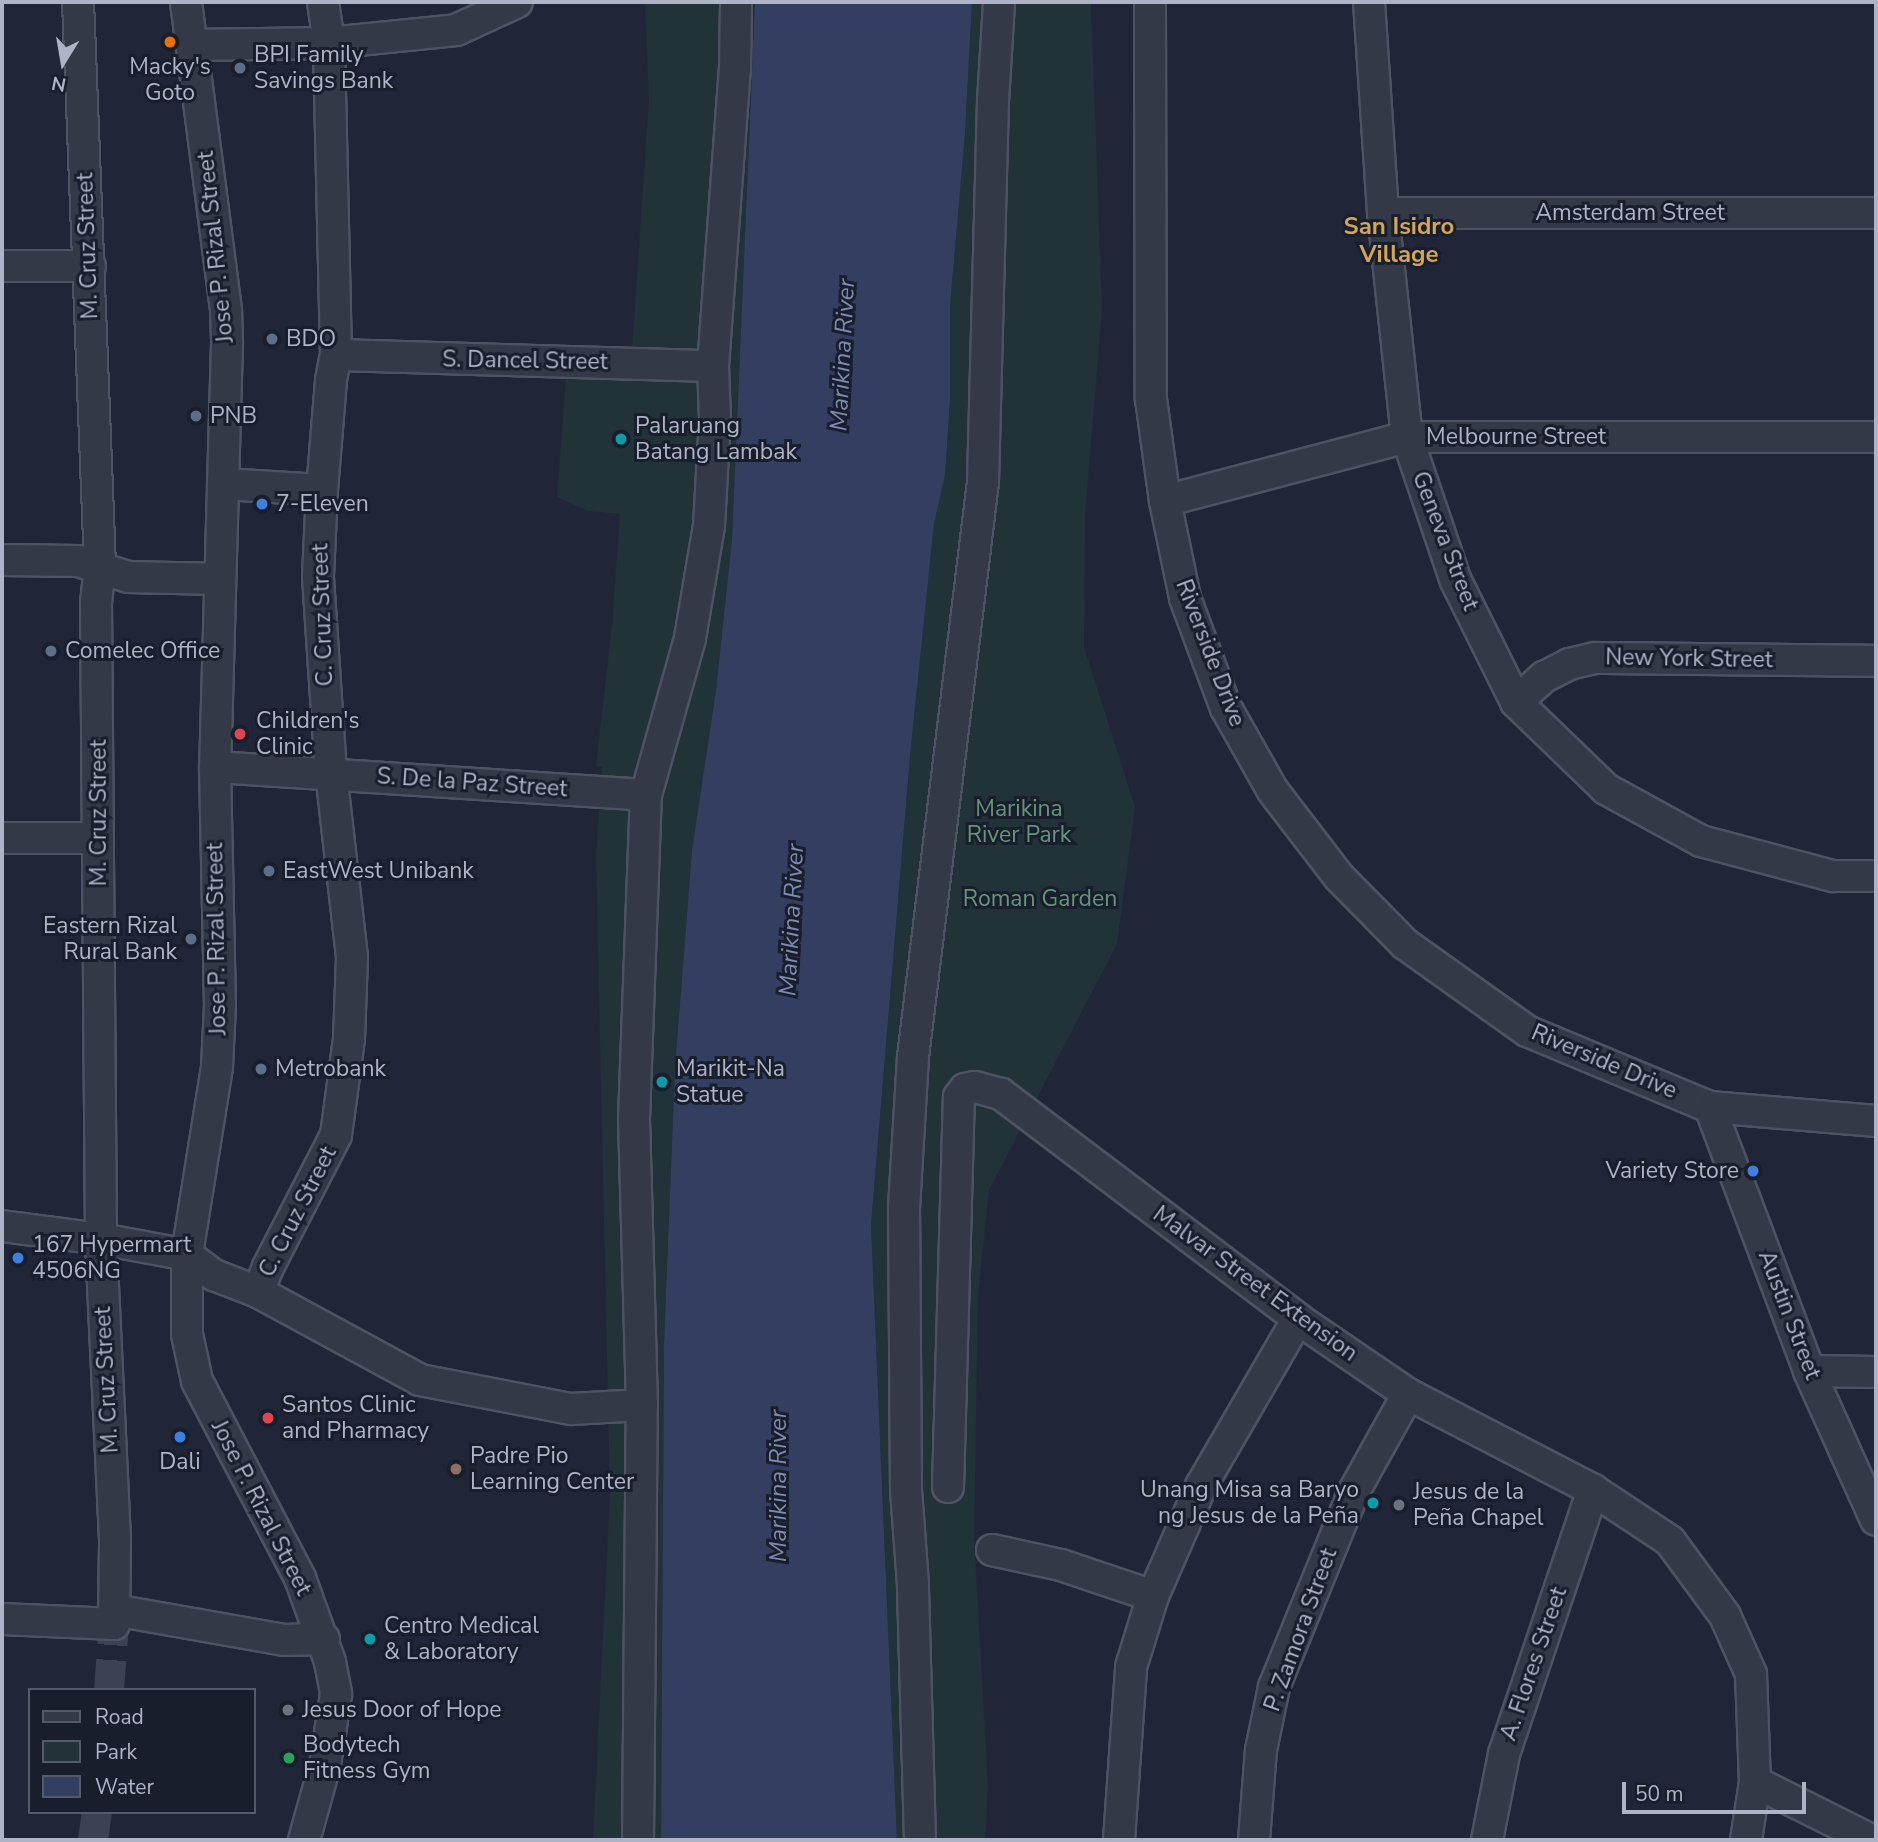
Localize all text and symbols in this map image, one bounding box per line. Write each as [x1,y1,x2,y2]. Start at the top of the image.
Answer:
north arrow [28,28,98,98]
marker: Macky's Goto [162,34,178,50]
place label: BPI Family Savings Bank [254,41,393,95]
place label: Macky's Goto [129,53,211,107]
marker: BPI Family Savings Bank [232,60,248,76]
text: N [50,69,68,98]
street label: Jose P. Rizal Street [192,150,240,344]
street label: M. Cruz Street [72,172,104,320]
street label: Amsterdam Street [1535,199,1725,227]
district label: San Isidro Village [1344,213,1454,269]
water label: Marikina River [825,278,861,432]
place label: BDO [286,325,336,353]
marker: BDO [264,331,280,347]
street label: S. Dancel Street [442,346,608,376]
place label: PNB [210,402,257,430]
marker: PNB [188,408,204,424]
place label: Palaruang Batang Lambak [635,412,797,466]
street label: Melbourne Street [1426,423,1606,451]
marker: Palaruang Batang Lambak [613,431,629,447]
street label: Geneva Street [1406,468,1484,614]
place label: 7-Eleven [276,490,369,518]
marker: 7-Eleven [254,496,270,512]
street label: C. Cruz Street [307,543,339,687]
street label: Riverside Drive [1169,576,1251,730]
place label: Comelec Office [65,637,220,665]
marker: Comelec Office [43,643,59,659]
street label: New York Street [1605,644,1773,674]
place label: Children's Clinic [256,707,360,761]
marker: Children's Clinic [230,724,250,744]
street label: M. Cruz Street [85,740,113,886]
street label: S. De la Paz Street [376,763,568,803]
park label: Marikina River Park [967,795,1071,849]
street label: Jose P. Rizal Street [202,842,232,1036]
water label: Marikina River [774,843,810,997]
place label: EastWest Unibank [283,857,474,885]
marker: EastWest Unibank [261,863,277,879]
park label: Roman Garden [963,885,1117,913]
place label: Eastern Rizal Rural Bank [43,912,177,966]
marker: Eastern Rizal Rural Bank [183,931,199,947]
street label: Riverside Drive [1527,1019,1681,1105]
place label: Metrobank [275,1055,386,1083]
place label: Marikit-Na Statue [676,1055,785,1109]
marker: Metrobank [253,1061,269,1077]
marker: Marikit-Na Statue [654,1074,670,1090]
street label: C. Cruz Street [253,1142,343,1282]
place label: Variety Store [1605,1157,1739,1185]
marker: Variety Store [1745,1163,1761,1179]
street label: Malvar Street Extension [1147,1201,1363,1367]
place label: 167 Hypermart 4506NG [32,1231,191,1285]
street label: Austin Street [1752,1247,1826,1383]
marker: 167 Hypermart 4506NG [10,1250,26,1266]
street label: M. Cruz Street [89,1306,125,1454]
place label: Santos Clinic and Pharmacy [282,1391,429,1445]
marker: Santos Clinic and Pharmacy [260,1410,276,1426]
water label: Marikina River [765,1410,793,1562]
street label: Jose P. Rizal Street [205,1416,317,1600]
marker: Dali [172,1429,188,1445]
place label: Padre Pio Learning Center [470,1442,634,1496]
place label: Dali [159,1448,201,1476]
marker: Padre Pio Learning Center [448,1461,464,1477]
place label: Unang Misa sa Baryo ng Jesus de la Peña [1140,1476,1359,1530]
place label: Jesus de la Peña Chapel [1413,1478,1544,1532]
marker: Unang Misa sa Baryo ng Jesus de la Peña [1365,1495,1381,1511]
marker: Jesus de la Peña Chapel [1391,1497,1407,1513]
street label: P. Zamora Street [1259,1545,1343,1715]
street label: A. Flores Street [1495,1584,1573,1744]
place label: Centro Medical & Laboratory [384,1612,539,1666]
marker: Centro Medical & Laboratory [362,1631,378,1647]
legend [28,1688,256,1814]
place label: Jesus Door of Hope [302,1696,502,1724]
marker: Jesus Door of Hope [280,1702,296,1718]
text: Road [95,1703,144,1731]
place label: Bodytech Fitness Gym [303,1731,431,1785]
text: Park [95,1738,137,1766]
marker: Bodytech Fitness Gym [281,1750,297,1766]
scale bar [1626,1769,1810,1813]
text: Water [95,1773,154,1801]
text: 50 m [1635,1780,1684,1808]

